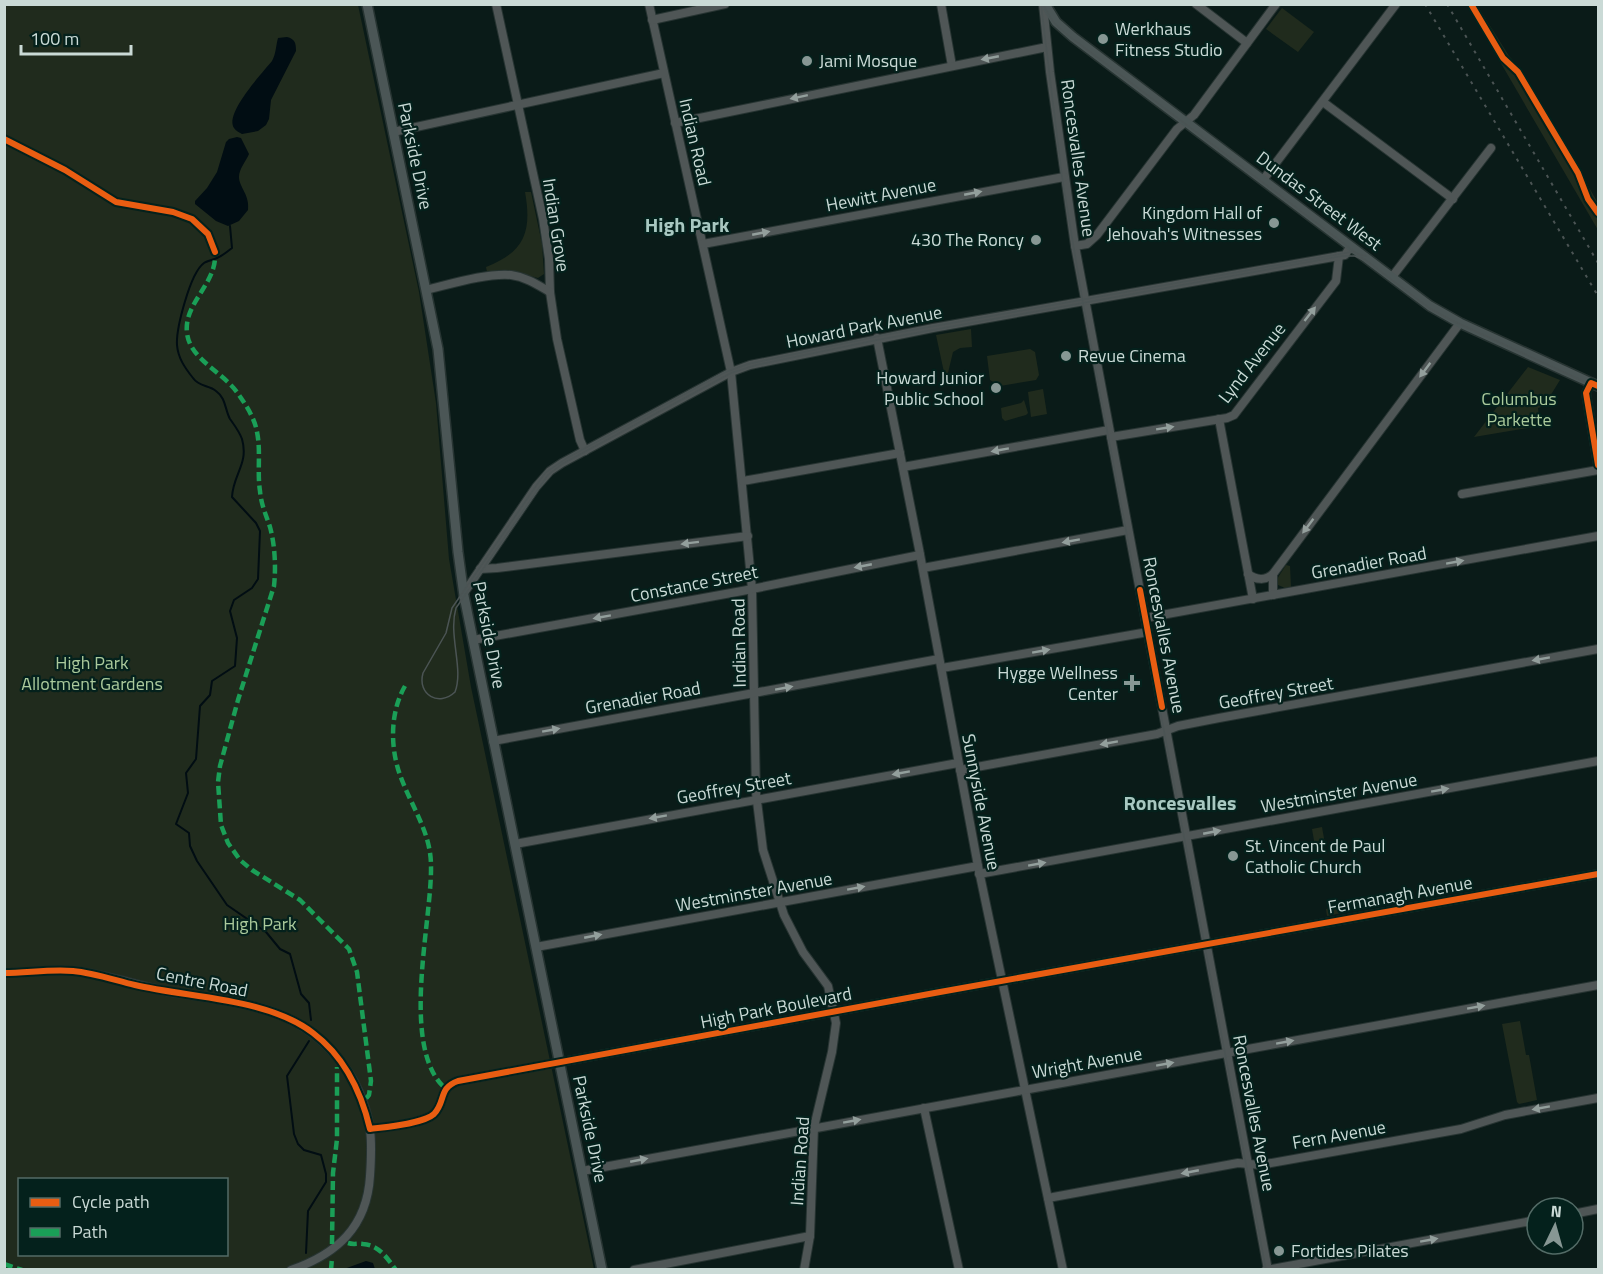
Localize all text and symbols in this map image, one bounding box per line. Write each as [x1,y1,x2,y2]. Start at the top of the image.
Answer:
place label: Werkhaus Fitness Studio [1115,15,1223,63]
scale bar [21,18,130,56]
text: 100 m [30,25,79,52]
marker: Werkhaus Fitness Studio [1096,32,1110,46]
place label: Jami Mosque [819,47,917,74]
marker: Jami Mosque [800,54,814,68]
one-way arrow [980,54,999,63]
street label: Roncesvalles Avenue [1054,77,1103,238]
one-way arrow [790,93,808,103]
street label: Indian Road [672,95,719,188]
street label: Parkside Drive [391,100,440,212]
street label: Dundas Street West [1251,144,1388,257]
street label: Hewitt Avenue [824,171,938,218]
street label: Indian Grove [536,176,577,274]
one-way arrow [964,188,983,197]
place label: Kingdom Hall of Jehovah's Witnesses [1107,199,1262,247]
district label: High Park [645,209,730,240]
marker: Kingdom Hall of Jehovah's Witnesses [1267,216,1281,230]
place label: 430 The Roncy [911,226,1024,253]
one-way arrow [751,229,770,238]
marker: 430 The Roncy [1029,233,1043,247]
street label: Howard Park Avenue [784,298,944,355]
one-way arrow [1304,306,1316,321]
street label: Lynd Avenue [1211,317,1292,409]
place label: Revue Cinema [1078,342,1186,369]
marker: Revue Cinema [1059,349,1073,363]
one-way arrow [1419,362,1431,378]
place label: Howard Junior Public School [876,364,984,412]
marker: Howard Junior Public School [989,381,1003,395]
park label: Columbus Parkette [1481,385,1557,433]
one-way arrow [1155,423,1174,432]
one-way arrow [990,446,1009,455]
one-way arrow [1302,518,1315,534]
one-way arrow [1061,536,1080,545]
one-way arrow [680,538,699,548]
street label: Grenadier Road [1309,539,1429,586]
street label: Roncesvalles Avenue [1136,554,1193,715]
one-way arrow [1446,557,1465,566]
street label: Constance Street [628,558,761,609]
one-way arrow [853,562,872,571]
street label: Parkside Drive [466,579,513,691]
street label: Indian Road [724,598,753,688]
one-way arrow [592,612,611,621]
one-way arrow [1031,646,1050,655]
park label: High Park Allotment Gardens [21,649,163,697]
one-way arrow [1531,655,1550,664]
place label: Hygge Wellness Center [997,659,1118,707]
street label: Geoffrey Street [1217,669,1336,716]
street label: Grenadier Road [583,674,703,721]
marker: Hygge Wellness Center [1123,674,1141,692]
one-way arrow [775,683,794,692]
one-way arrow [542,725,561,734]
street label: Sunnyside Avenue [955,731,1008,872]
one-way arrow [1099,739,1118,748]
street label: Geoffrey Street [675,764,794,811]
street label: Westminster Avenue [1259,765,1419,820]
one-way arrow [891,769,910,778]
one-way arrow [1431,785,1450,794]
district label: Roncesvalles [1124,787,1236,818]
one-way arrow [648,813,667,822]
one-way arrow [1203,827,1222,836]
place label: St. Vincent de Paul Catholic Church [1245,832,1385,880]
marker: St. Vincent de Paul Catholic Church [1226,849,1240,863]
one-way arrow [1028,859,1047,868]
street label: Westminster Avenue [674,864,834,919]
street label: Fermanagh Avenue [1325,869,1474,921]
one-way arrow [847,883,866,892]
park label: High Park [223,910,297,937]
one-way arrow [584,931,603,940]
street label: Centre Road [154,959,250,1004]
street label: High Park Boulevard [698,980,854,1035]
one-way arrow [1467,1003,1486,1012]
street label: Roncesvalles Avenue [1226,1032,1283,1193]
one-way arrow [1275,1037,1294,1046]
street label: Wright Avenue [1030,1040,1144,1085]
one-way arrow [1156,1059,1175,1068]
street label: Parkside Drive [566,1073,615,1185]
one-way arrow [1531,1104,1550,1113]
street label: Fern Avenue [1290,1113,1388,1156]
street label: Indian Road [783,1116,816,1206]
one-way arrow [842,1116,861,1125]
one-way arrow [630,1155,649,1164]
one-way arrow [1181,1168,1200,1177]
legend [18,1178,228,1256]
text: Cycle path [72,1188,150,1215]
north arrow [1525,1196,1585,1256]
text: N [1550,1199,1563,1223]
text: Path [72,1218,108,1245]
one-way arrow [1419,1235,1438,1244]
place label: Fortides Pilates [1291,1237,1409,1264]
marker: Fortides Pilates [1272,1244,1286,1258]

